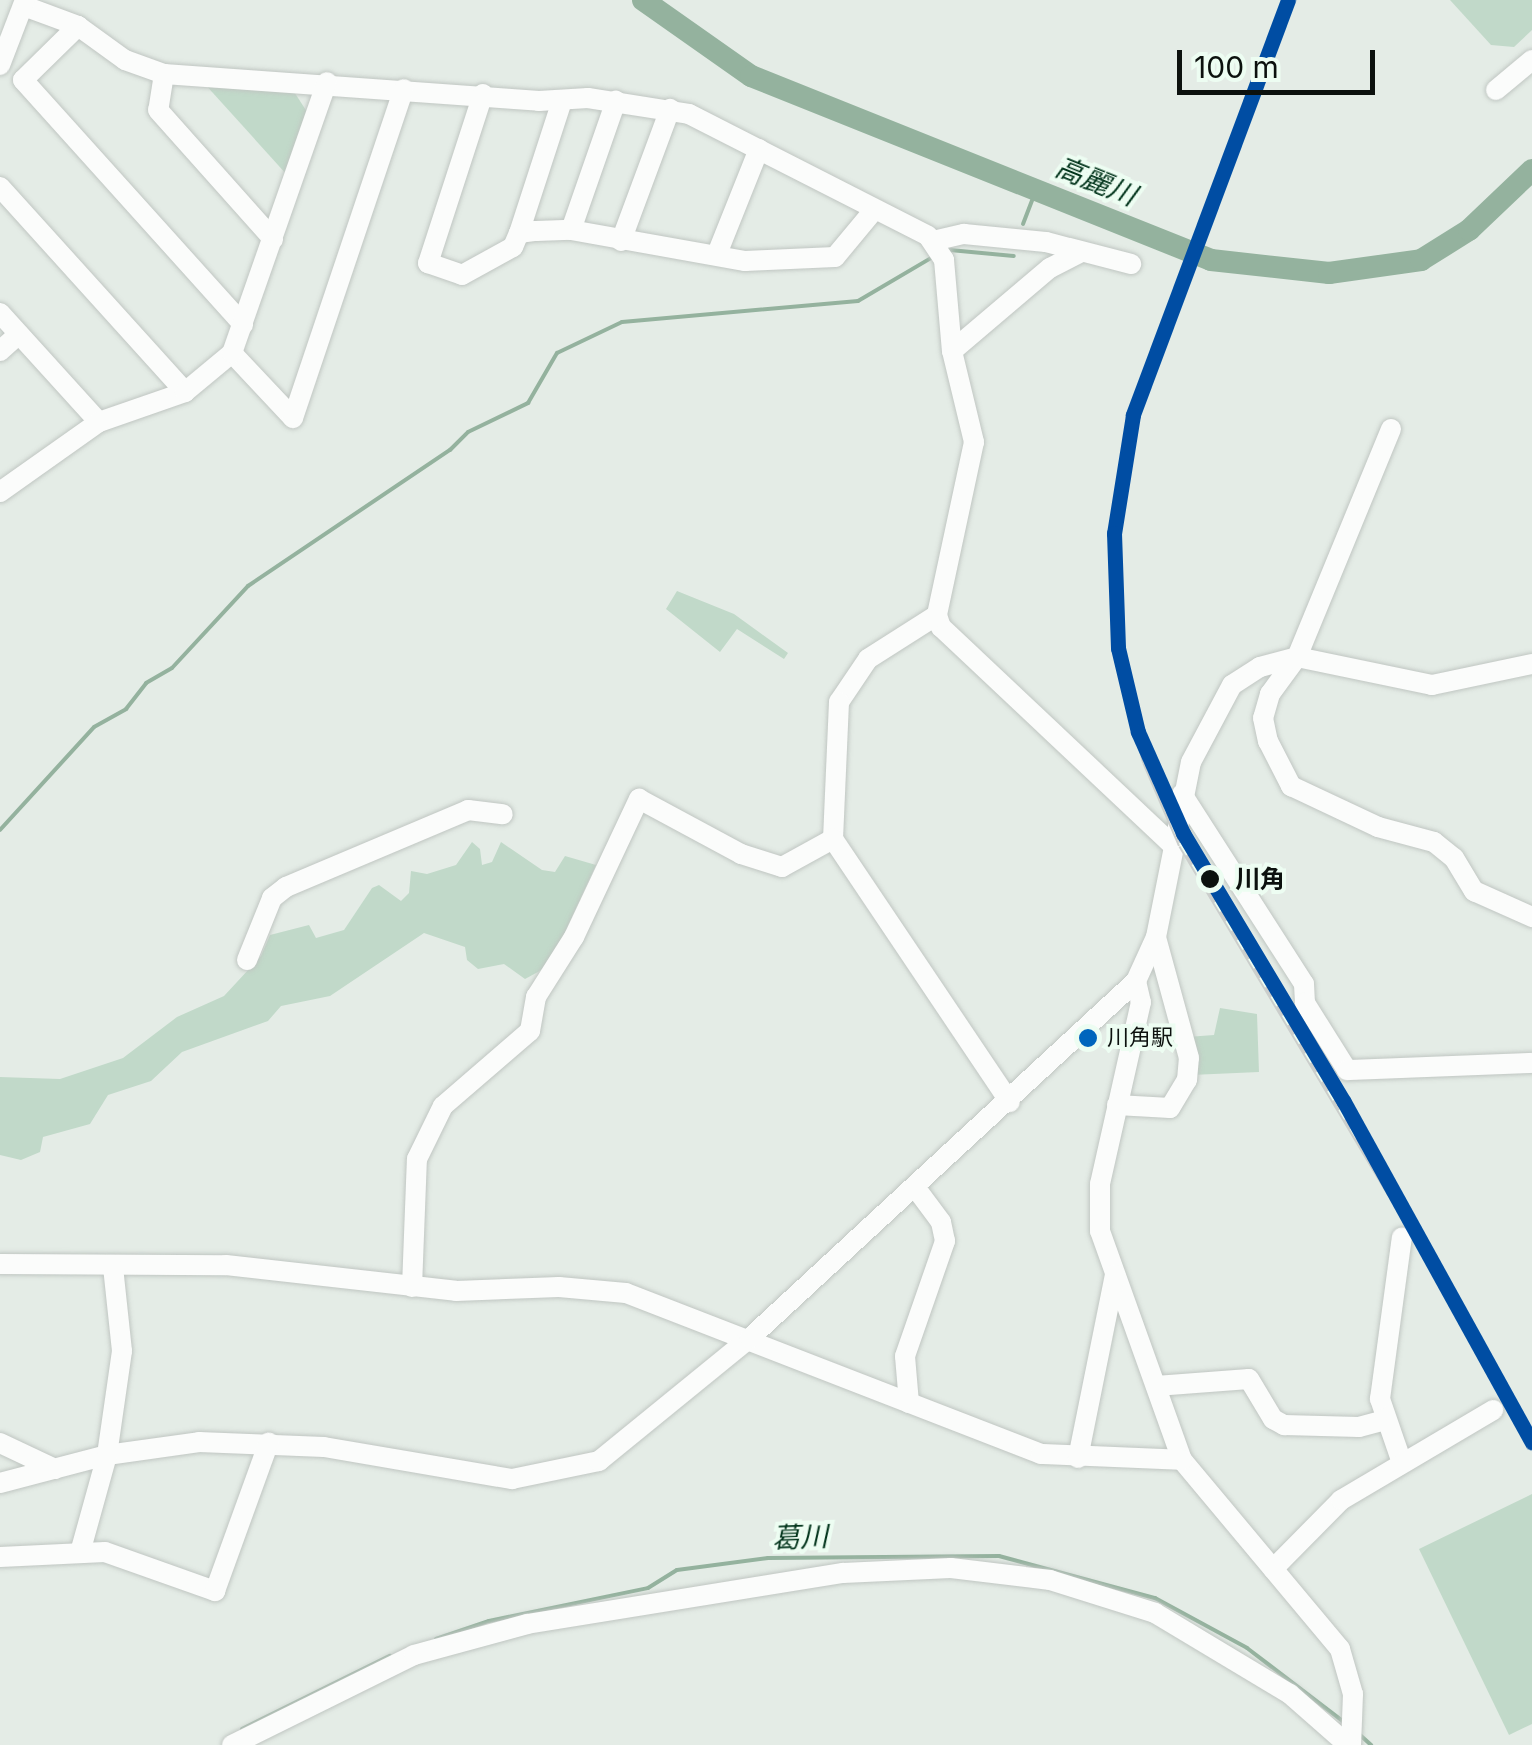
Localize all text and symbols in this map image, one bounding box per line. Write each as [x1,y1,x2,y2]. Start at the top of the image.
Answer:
scale bar [1182,30,1380,92]
text: 100 m [1194,49,1279,85]
water label: 高麗川 [1051,150,1141,212]
marker: 川角 [1194,863,1226,895]
place label: 川角 [1235,864,1285,894]
place label: 川角駅 [1107,1025,1173,1051]
marker: 川角駅 [1078,1028,1098,1048]
water label: 葛川 [771,1519,829,1555]

